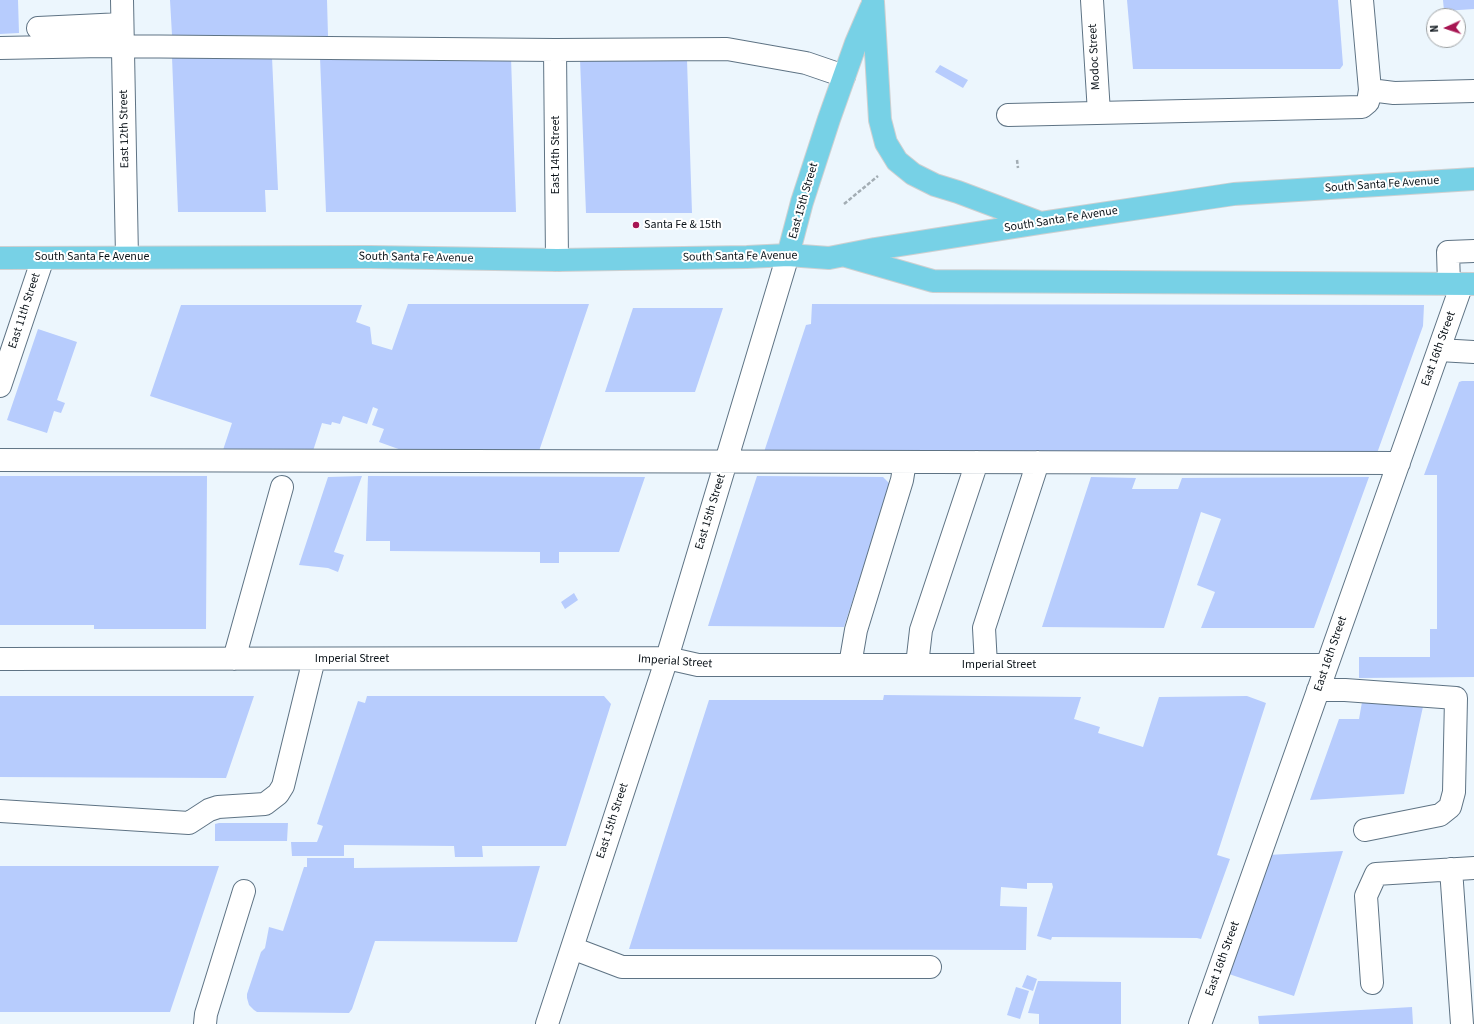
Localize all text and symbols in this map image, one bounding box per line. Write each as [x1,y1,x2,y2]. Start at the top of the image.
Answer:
north arrow [1426,8,1466,48]
street label: Modoc Street [1086,24,1104,90]
text: N [1427,25,1442,33]
street label: East 12th Street [117,90,133,168]
street label: East 14th Street [549,116,563,194]
street label: East 15th Street [786,161,822,241]
street label: South Santa Fe Avenue [1324,174,1440,196]
street label: South Santa Fe Avenue [1003,204,1119,236]
place label: Santa Fe & 15th [644,218,722,232]
marker: Santa Fe & 15th [631,220,641,230]
street label: South Santa Fe Avenue [682,249,798,265]
street label: South Santa Fe Avenue [35,250,149,264]
street label: South Santa Fe Avenue [358,250,474,266]
street label: East 11th Street [6,271,44,351]
street label: East 16th Street [1419,310,1459,388]
street label: East 15th Street [693,472,729,552]
street label: East 16th Street [1311,615,1351,693]
street label: Imperial Street [315,652,389,666]
street label: Imperial Street [637,652,713,672]
street label: Imperial Street [962,658,1036,672]
street label: East 15th Street [594,781,632,861]
street label: East 16th Street [1203,920,1243,998]

